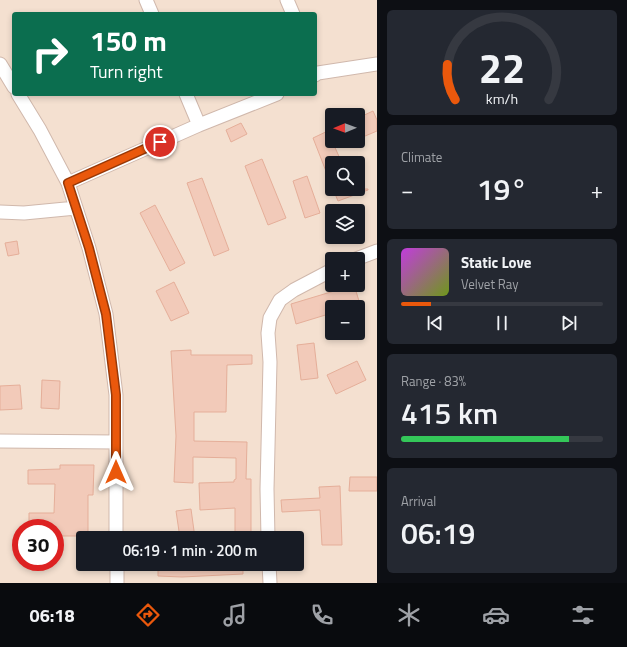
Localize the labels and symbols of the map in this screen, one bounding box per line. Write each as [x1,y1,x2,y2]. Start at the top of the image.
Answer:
north arrow [325,108,365,148]
pin [143,125,177,159]
position arrow [95,451,137,493]
speed limit sign: 30 [12,519,64,571]

